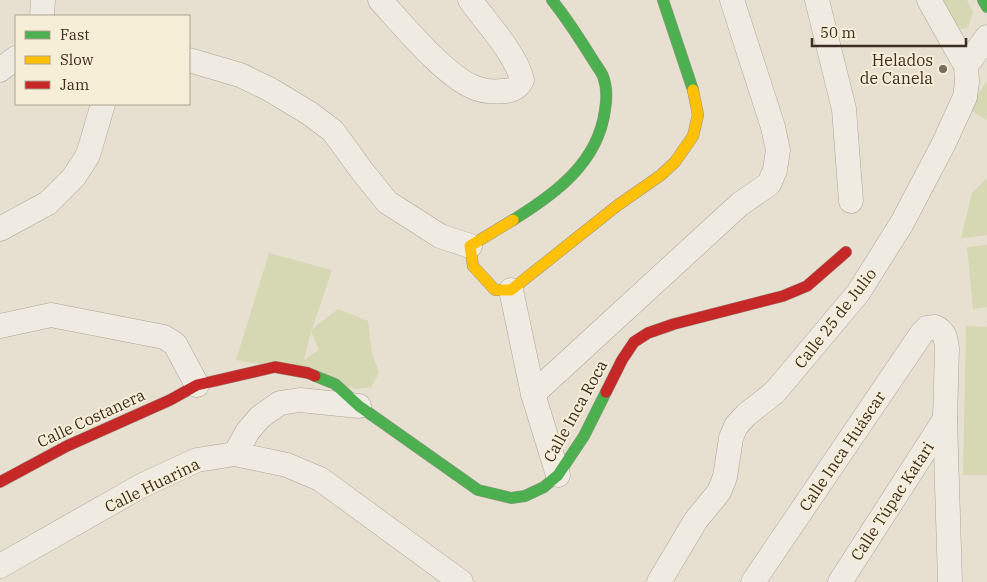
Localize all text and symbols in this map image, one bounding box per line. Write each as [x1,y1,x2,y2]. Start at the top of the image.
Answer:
legend [15,15,190,105]
scale bar [812,15,966,47]
text: 50 m [820,23,856,42]
text: Fast [60,25,90,44]
text: Slow [60,50,94,69]
place label: Helados de Canela [860,50,933,88]
marker: Helados de Canela [937,63,949,75]
text: Jam [60,75,89,94]
street label: Calle 25 de Julio [790,264,880,372]
street label: Calle Inca Roca [539,356,611,466]
street label: Calle Costanera [34,384,148,452]
street label: Calle Inca Huáscar [794,387,890,515]
street label: Calle Túpac Katari [846,438,938,564]
street label: Calle Huarina [101,453,203,517]

